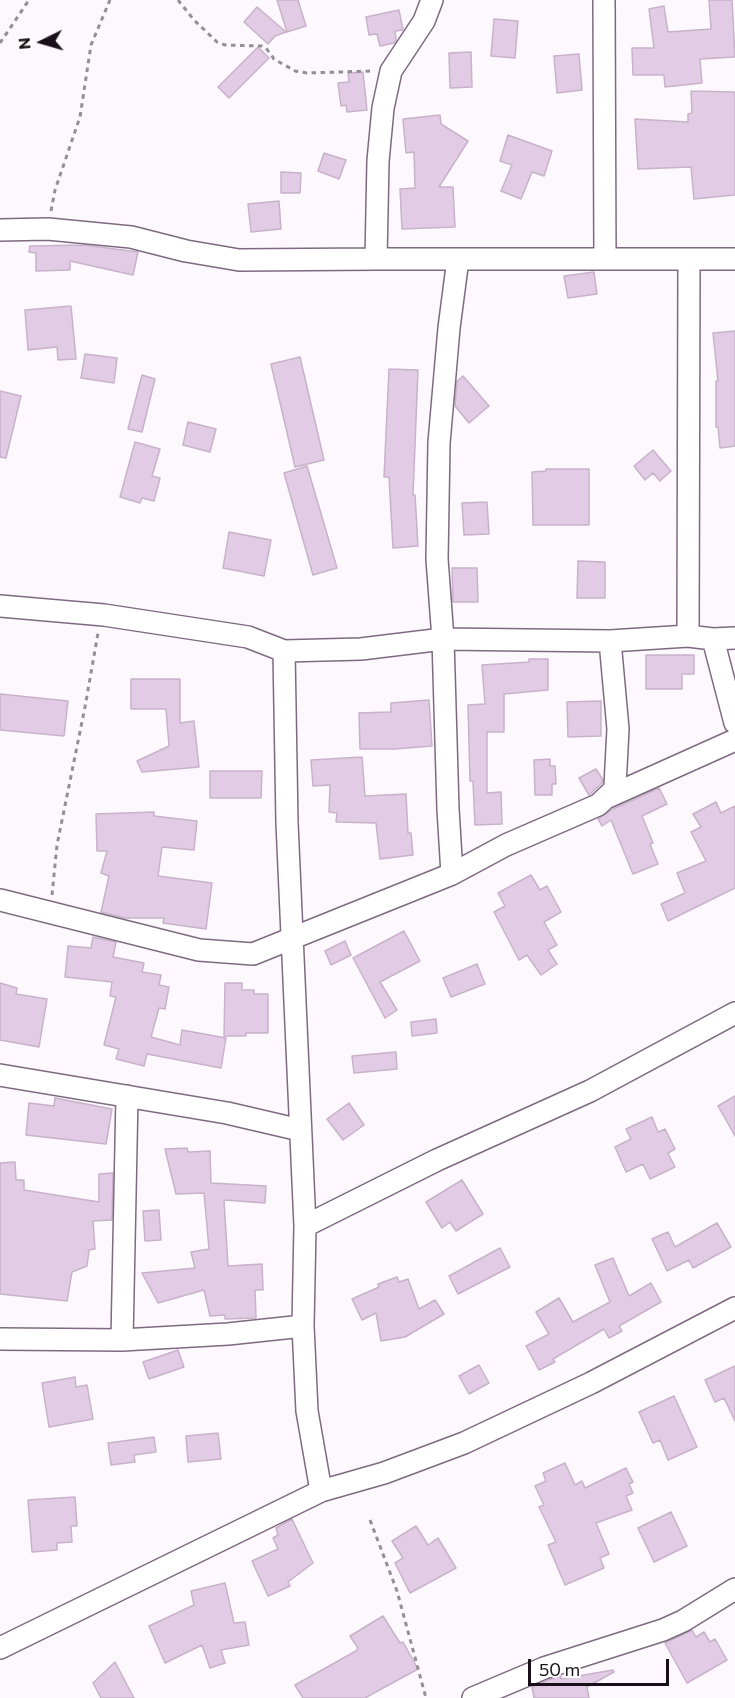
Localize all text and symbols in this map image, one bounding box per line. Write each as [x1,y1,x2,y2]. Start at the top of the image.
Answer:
north arrow [12,12,72,72]
text: N [14,37,34,50]
scale bar [531,1647,672,1685]
text: 50 m [539,1658,580,1680]

